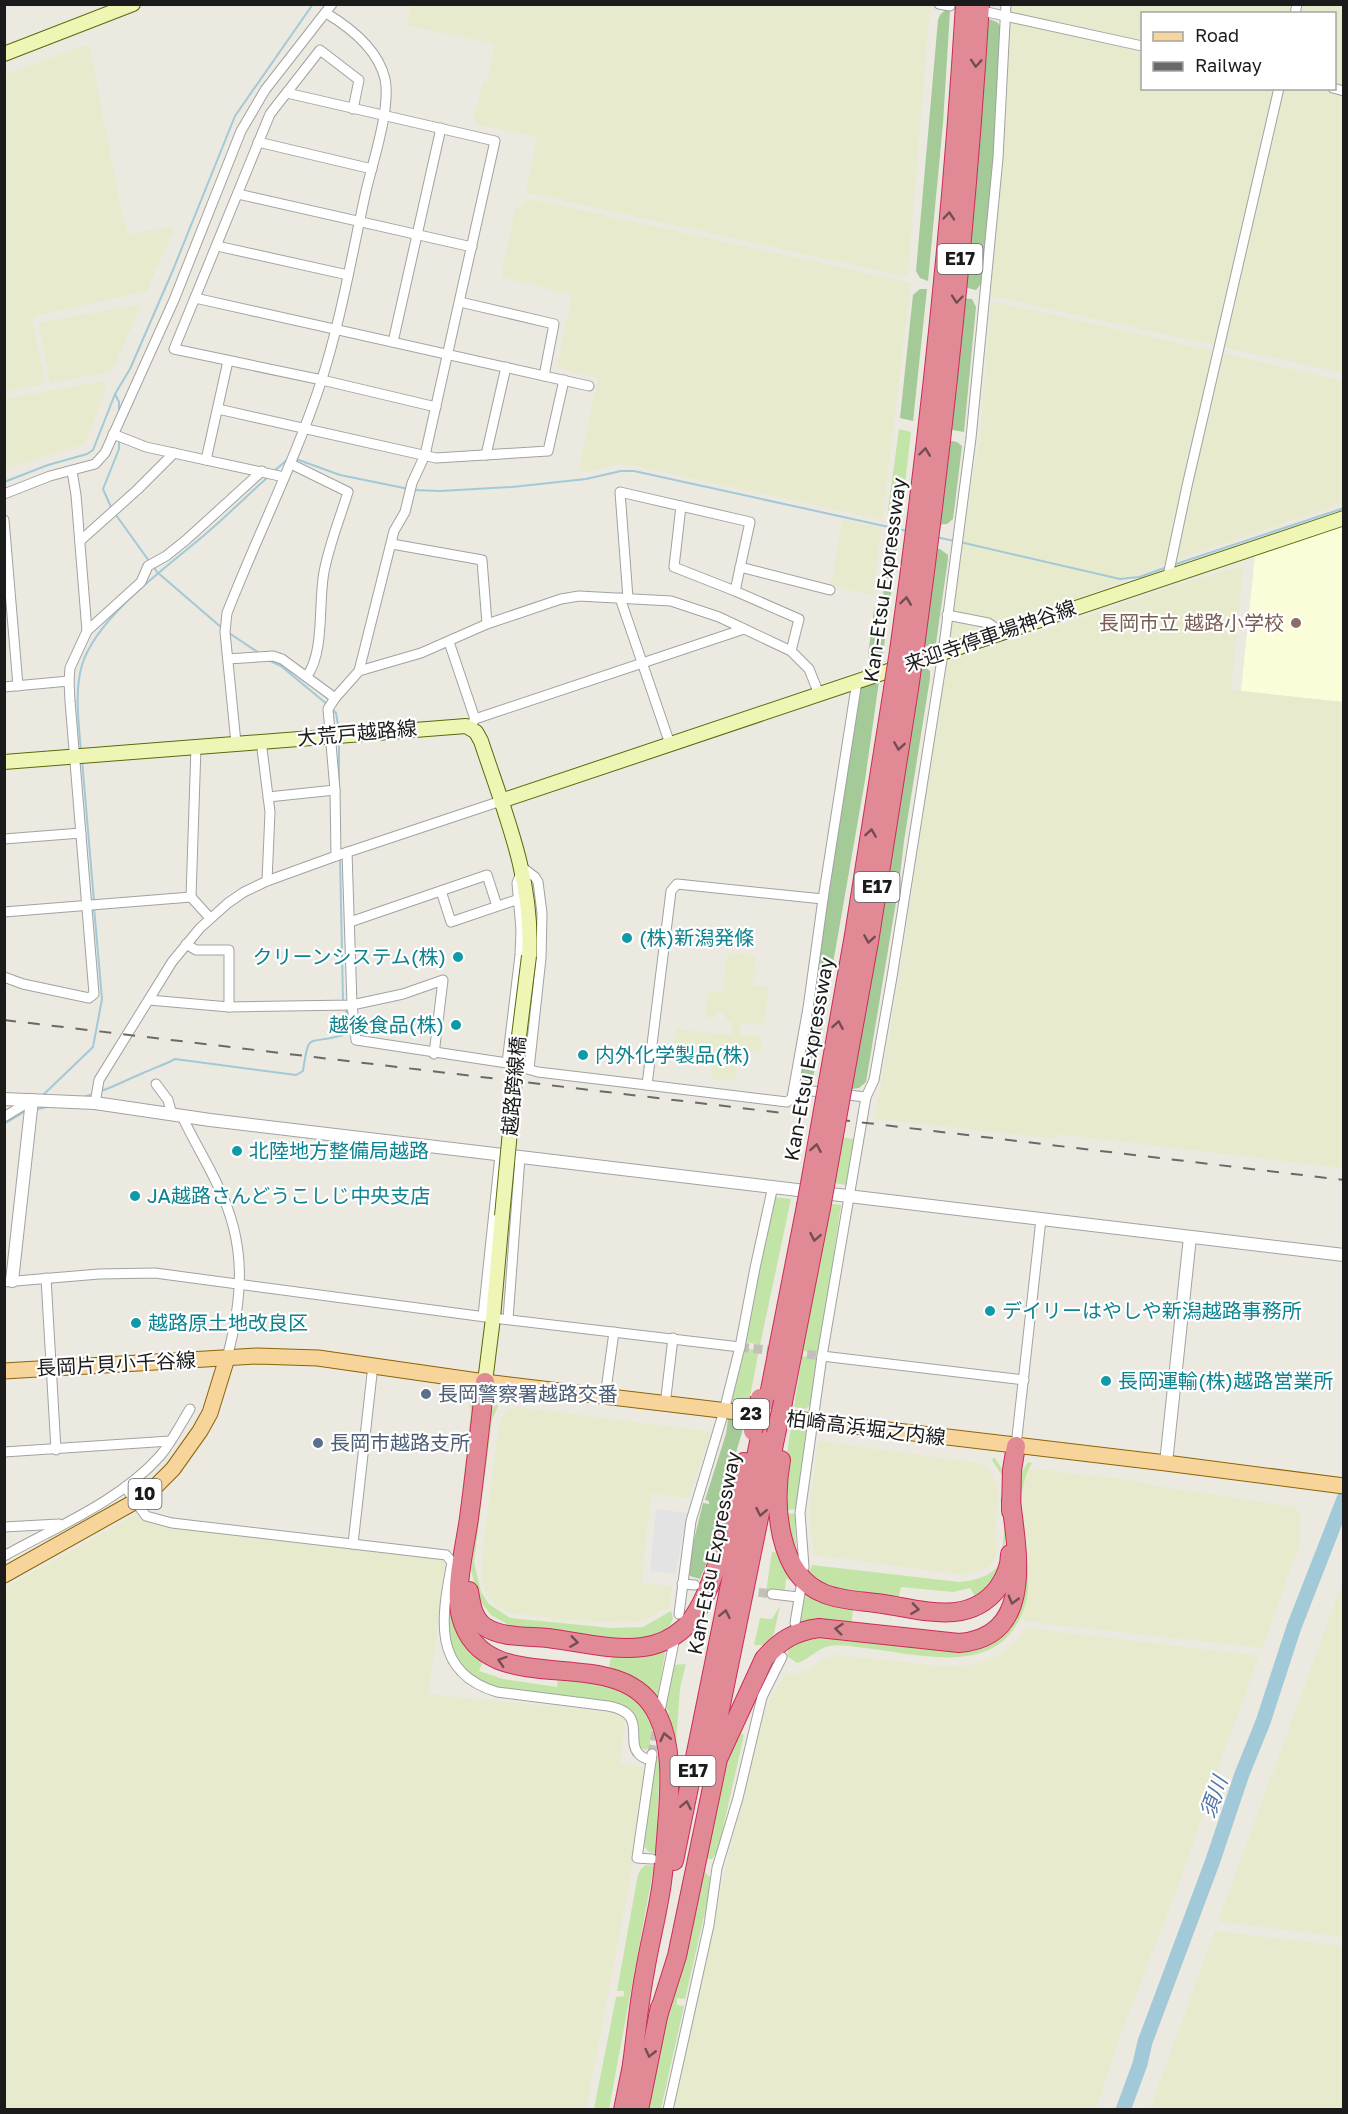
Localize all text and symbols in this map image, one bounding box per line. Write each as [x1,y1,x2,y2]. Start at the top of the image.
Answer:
legend [1141,12,1336,90]
text: Road [1195,24,1239,46]
text: Railway [1195,54,1262,76]
one-way arrow [970,58,983,67]
one-way arrow [942,211,955,220]
road number: E17 [938,244,982,274]
one-way arrow [951,294,964,304]
one-way arrow [918,447,931,456]
street label: Kan-Etsu Expressway [858,476,910,684]
street label: 来迎寺停車場神谷線 [901,594,1079,676]
one-way arrow [899,597,911,606]
place label: 長岡市立 越路小学校 [1099,610,1284,634]
marker: 長岡市立 越路小学校 [1289,616,1303,630]
street label: 大荒戸越路線 [296,715,418,749]
one-way arrow [894,742,906,751]
one-way arrow [864,828,877,838]
road number: E17 [854,872,900,902]
place label: (株)新潟発條 [639,925,754,949]
marker: (株)新潟発條 [620,931,634,945]
one-way arrow [863,934,876,944]
place label: クリーンシステム(株) [252,944,446,968]
marker: クリーンシステム(株) [451,950,465,964]
street label: Kan-Etsu Expressway [778,955,838,1163]
place label: 越後食品(株) [329,1012,444,1036]
marker: 越後食品(株) [449,1018,463,1032]
one-way arrow [831,1020,844,1030]
street label: 越路跨線橋 [497,1035,529,1137]
place label: 内外化学製品(株) [595,1042,750,1066]
marker: 内外化学製品(株) [576,1048,590,1062]
place label: 北陸地方整備局越路 [249,1138,429,1162]
marker: 北陸地方整備局越路 [230,1144,244,1158]
one-way arrow [809,1144,822,1154]
place label: JA越路さんどうこしじ中央支店 [147,1183,430,1207]
marker: JA越路さんどうこしじ中央支店 [128,1189,142,1203]
one-way arrow [809,1231,822,1241]
place label: デイリーはやしや新潟越路事務所 [1002,1298,1302,1322]
marker: デイリーはやしや新潟越路事務所 [983,1304,997,1318]
place label: 越路原土地改良区 [148,1310,308,1334]
marker: 越路原土地改良区 [129,1316,143,1330]
street label: 長岡片貝小千谷線 [35,1347,196,1379]
place label: 長岡運輸(株)越路営業所 [1118,1368,1333,1392]
marker: 長岡運輸(株)越路営業所 [1099,1374,1113,1388]
place label: 長岡警察署越路交番 [438,1381,618,1405]
marker: 長岡警察署越路交番 [419,1387,433,1401]
road number: 23 [733,1399,769,1429]
street label: 柏崎高浜堀之内線 [785,1405,947,1449]
place label: 長岡市越路支所 [330,1430,470,1454]
marker: 長岡市越路支所 [311,1436,325,1450]
street label: Kan-Etsu Expressway [682,1449,744,1656]
road number: 10 [128,1479,162,1509]
one-way arrow [755,1507,768,1517]
one-way arrow [1008,1594,1020,1605]
one-way arrow [910,1602,919,1614]
one-way arrow [718,1610,731,1620]
one-way arrow [835,1623,844,1636]
one-way arrow [569,1636,578,1648]
one-way arrow [497,1656,508,1668]
one-way arrow [659,1732,672,1742]
road number: E17 [670,1756,716,1786]
water label: 須川 [1194,1771,1233,1821]
one-way arrow [678,1801,691,1811]
one-way arrow [644,2048,657,2058]

